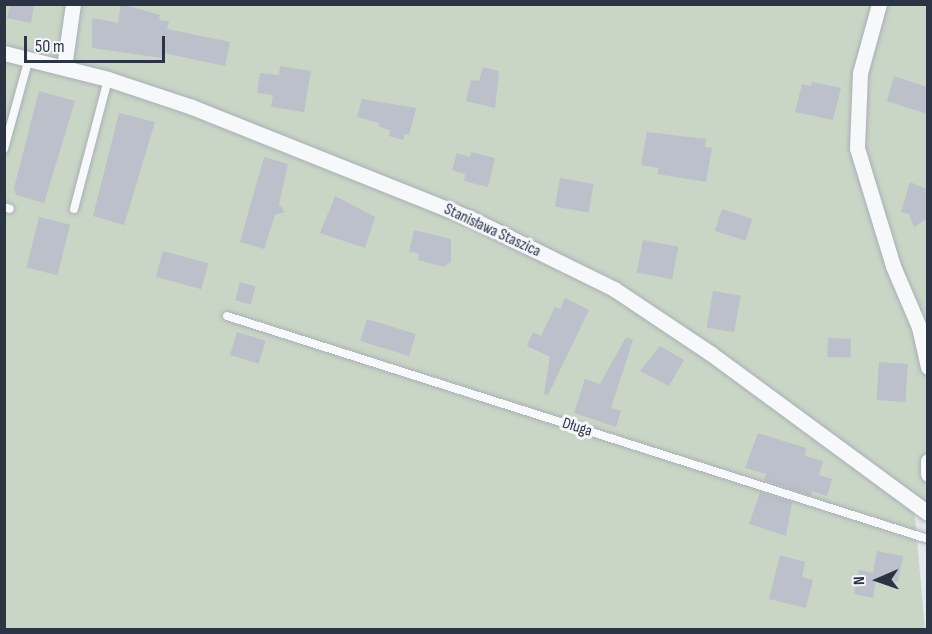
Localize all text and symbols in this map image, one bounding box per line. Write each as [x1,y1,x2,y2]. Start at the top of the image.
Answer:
scale bar [27,24,168,62]
text: 50 m [35,36,65,57]
street label: Stanisława Staszica [441,200,543,262]
street label: Długa [560,414,594,442]
north arrow [848,550,908,610]
text: N [850,576,869,585]

